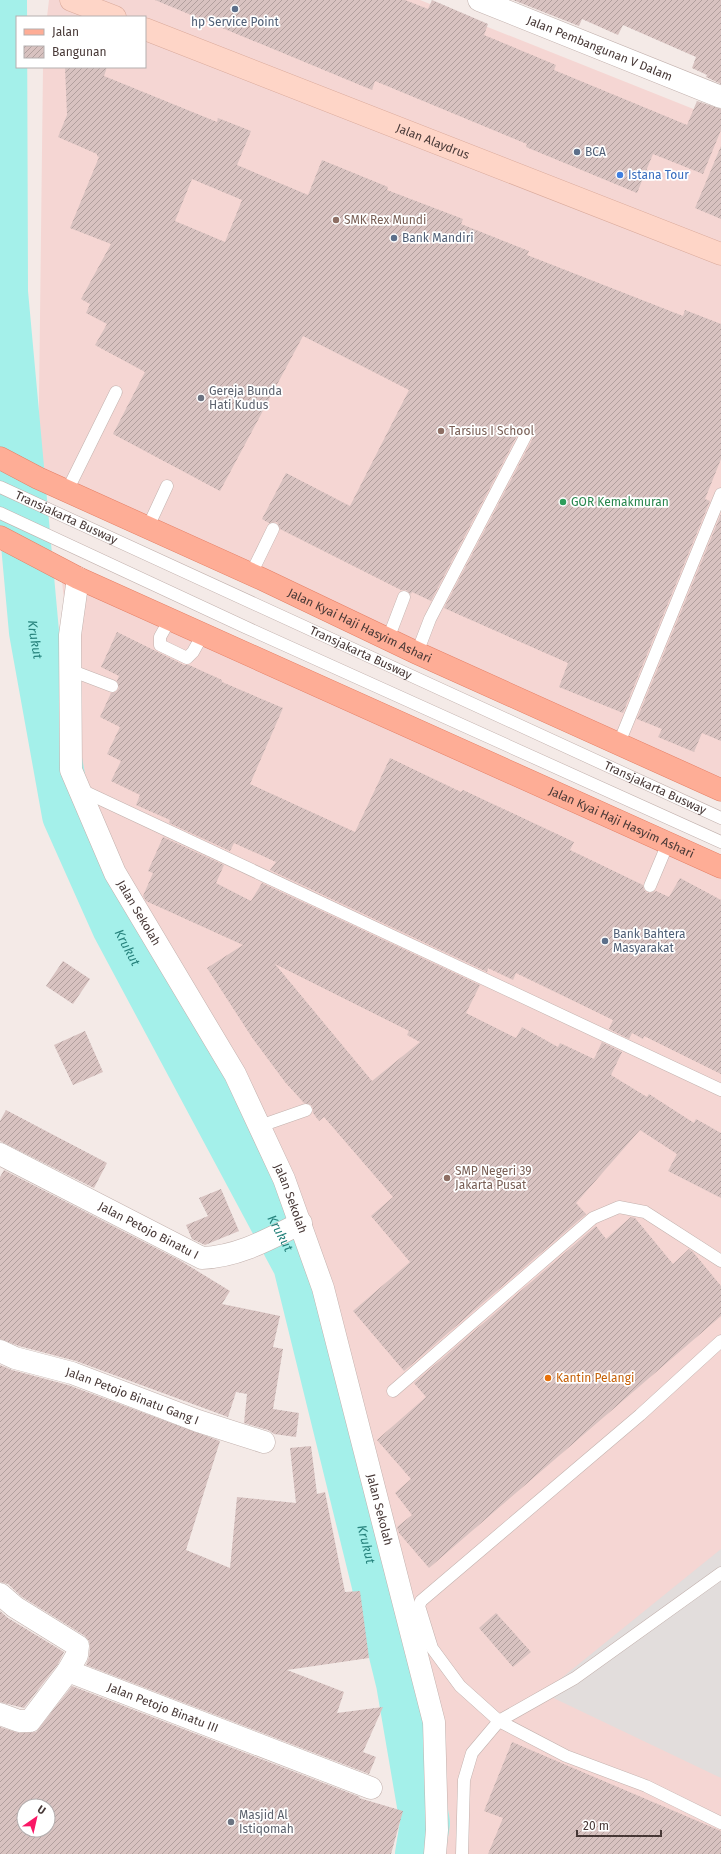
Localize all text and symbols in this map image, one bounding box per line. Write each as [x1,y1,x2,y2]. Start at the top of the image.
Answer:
marker: hp Service Point [230,4,240,14]
street label: Jalan Pembangunan V Dalam [525,13,674,84]
place label: hp Service Point [191,15,280,29]
legend [16,16,146,68]
text: Jalan [52,25,79,39]
text: Bangunan [52,45,107,59]
street label: Jalan Alaydrus [394,121,472,162]
place label: BCA [585,145,606,159]
marker: BCA [572,147,582,157]
place label: Istana Tour [628,168,689,182]
marker: Istana Tour [615,170,625,180]
place label: SMK Rex Mundi [344,213,426,227]
marker: SMK Rex Mundi [331,215,341,225]
place label: Bank Mandiri [402,231,474,245]
marker: Bank Mandiri [389,233,399,243]
place label: Gereja Bunda Hati Kudus [209,384,282,412]
marker: Gereja Bunda Hati Kudus [196,393,206,403]
place label: Tarsius I School [449,424,534,438]
marker: Tarsius I School [436,426,446,436]
street label: Transjakarta Busway [13,488,120,547]
place label: GOR Kemakmuran [571,495,669,509]
marker: GOR Kemakmuran [558,497,568,507]
street label: Jalan Kyai Haji Hasyim Ashari [286,585,434,666]
water label: Krukut [25,619,46,660]
street label: Transjakarta Busway [308,623,414,682]
street label: Transjakarta Busway [602,758,709,817]
street label: Jalan Kyai Haji Hasyim Ashari [547,784,696,861]
street label: Jalan Sekolah [114,878,164,948]
water label: Krukut [112,926,144,968]
place label: Bank Bahtera Masyarakat [613,927,685,955]
marker: Bank Bahtera Masyarakat [600,936,610,946]
street label: Jalan Sekolah [271,1161,310,1235]
place label: SMP Negeri 39 Jakarta Pusat [455,1164,532,1192]
marker: SMP Negeri 39 Jakarta Pusat [442,1173,452,1183]
street label: Jalan Petojo Binatu I [96,1199,201,1262]
water label: Krukut [265,1212,297,1254]
street label: Jalan Petojo Binatu Gang I [64,1365,201,1428]
place label: Kantin Pelangi [556,1371,634,1385]
marker: Kantin Pelangi [543,1373,553,1383]
street label: Jalan Sekolah [364,1472,396,1547]
water label: Krukut [355,1523,379,1565]
street label: Jalan Petojo Binatu III [105,1680,220,1735]
north arrow [16,1798,56,1838]
text: U [35,1803,48,1818]
place label: Masjid Al Istiqomah [239,1808,294,1836]
scale bar [577,1812,661,1838]
marker: Masjid Al Istiqomah [226,1817,236,1827]
text: 20 m [583,1819,609,1833]

